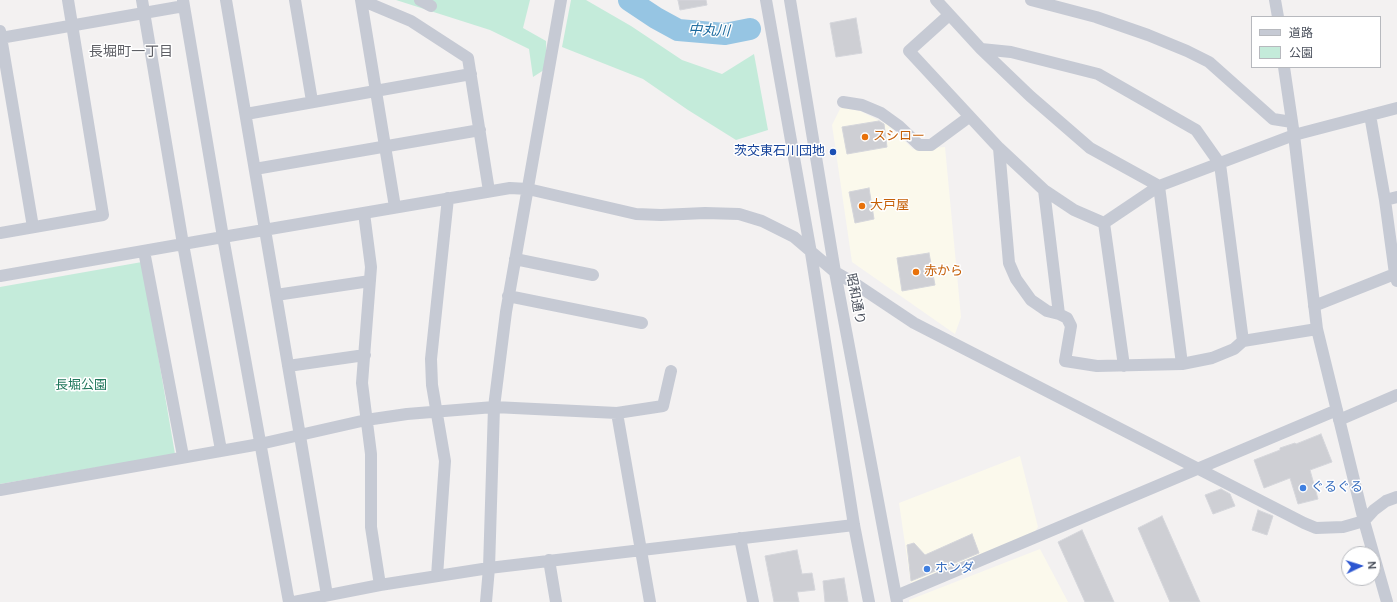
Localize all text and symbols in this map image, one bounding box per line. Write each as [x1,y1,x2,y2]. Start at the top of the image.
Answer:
legend [1251,16,1381,68]
water label: 中丸川 [688,22,730,40]
text: 道路 [1289,25,1313,41]
district label: 長堀町一丁目 [89,44,173,60]
text: 公園 [1289,45,1313,61]
place label: スシロー [873,129,925,145]
marker: スシロー [860,132,870,142]
place label: 茨交東石川団地 [734,144,825,160]
marker: 茨交東石川団地 [828,147,838,157]
place label: 大戸屋 [870,198,909,214]
marker: 大戸屋 [857,201,867,211]
place label: 赤から [924,264,963,280]
marker: 赤から [911,267,921,277]
street label: 昭和通り [842,272,868,326]
park label: 長堀公園 [55,378,107,394]
place label: ぐるぐる [1311,480,1363,496]
marker: ぐるぐる [1298,483,1308,493]
north arrow [1341,546,1381,586]
place label: ホンダ [935,561,974,577]
text: N [1365,561,1379,570]
marker: ホンダ [922,564,932,574]

